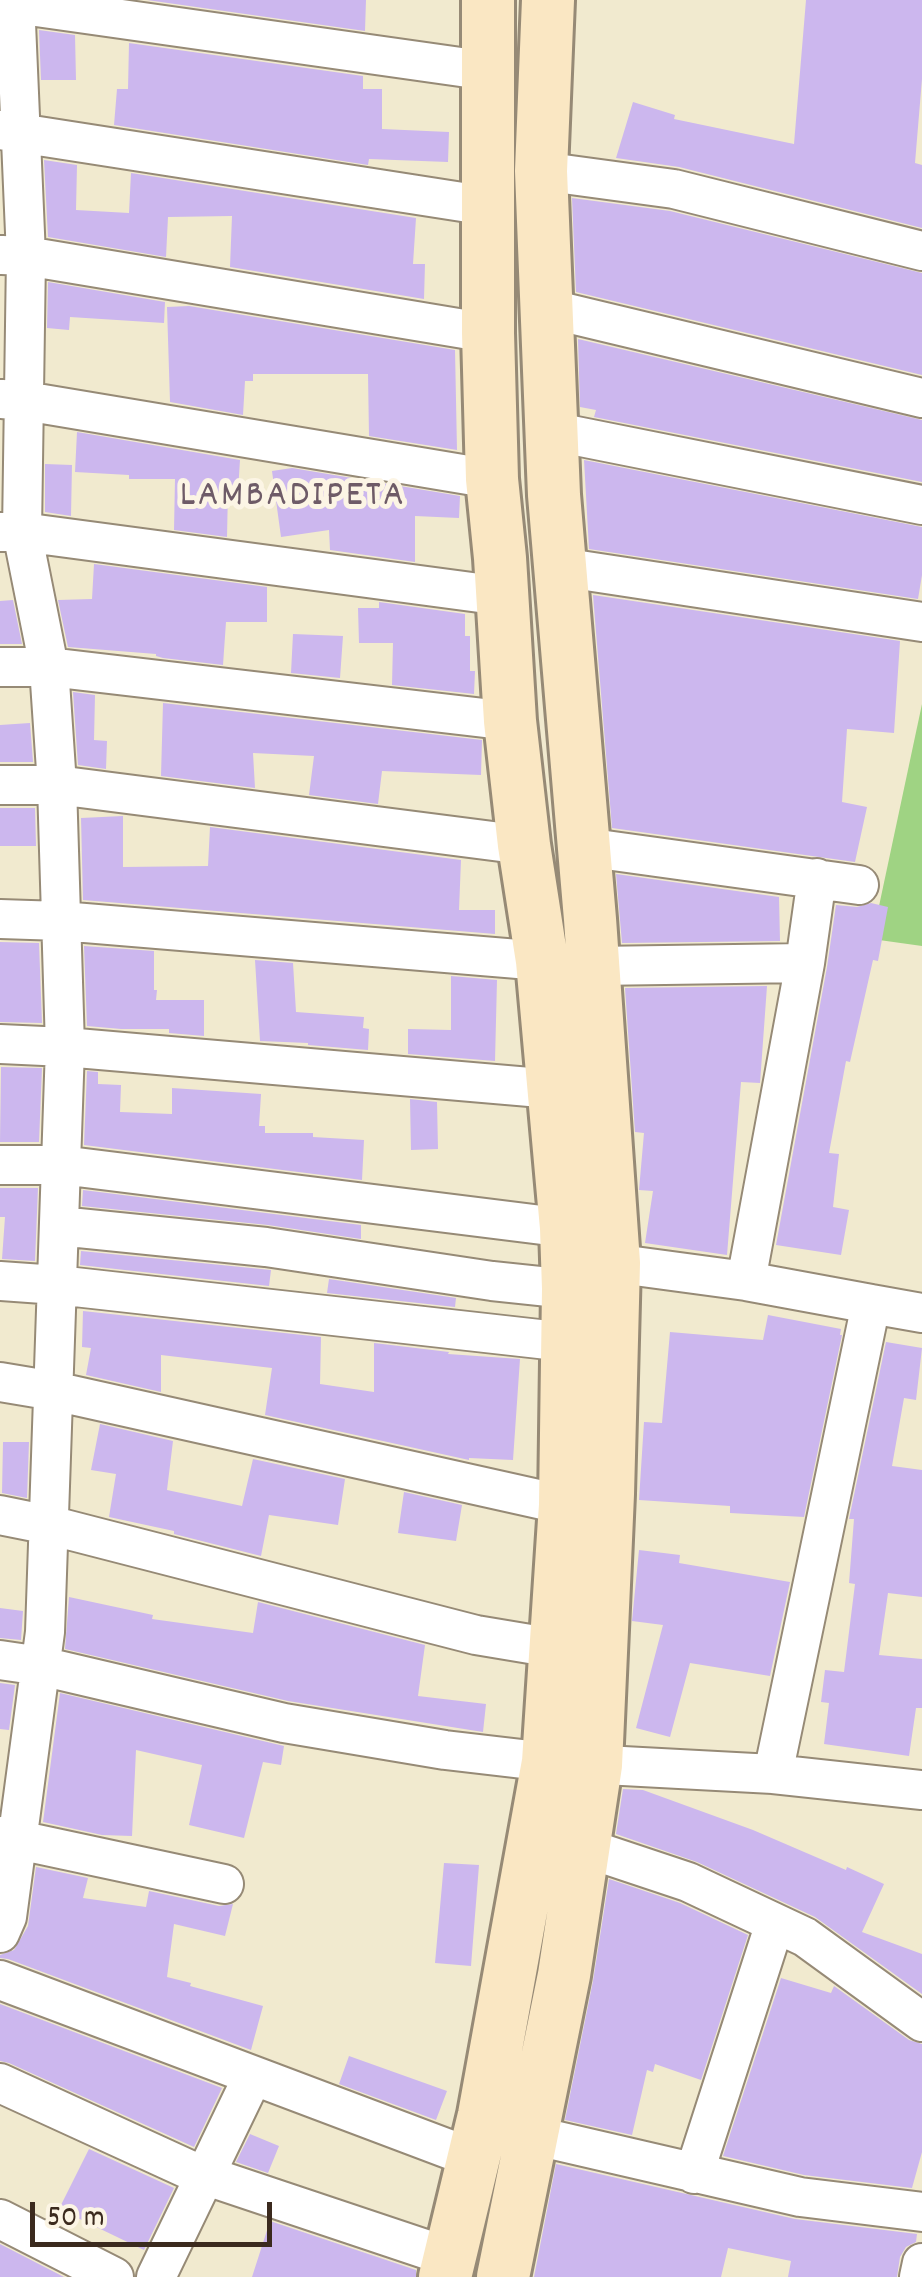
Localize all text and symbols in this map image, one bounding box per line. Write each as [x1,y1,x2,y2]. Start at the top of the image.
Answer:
district label: LAMBADIPETA [180,476,406,522]
scale bar [35,2182,278,2244]
text: 50 m [47,2198,105,2241]

